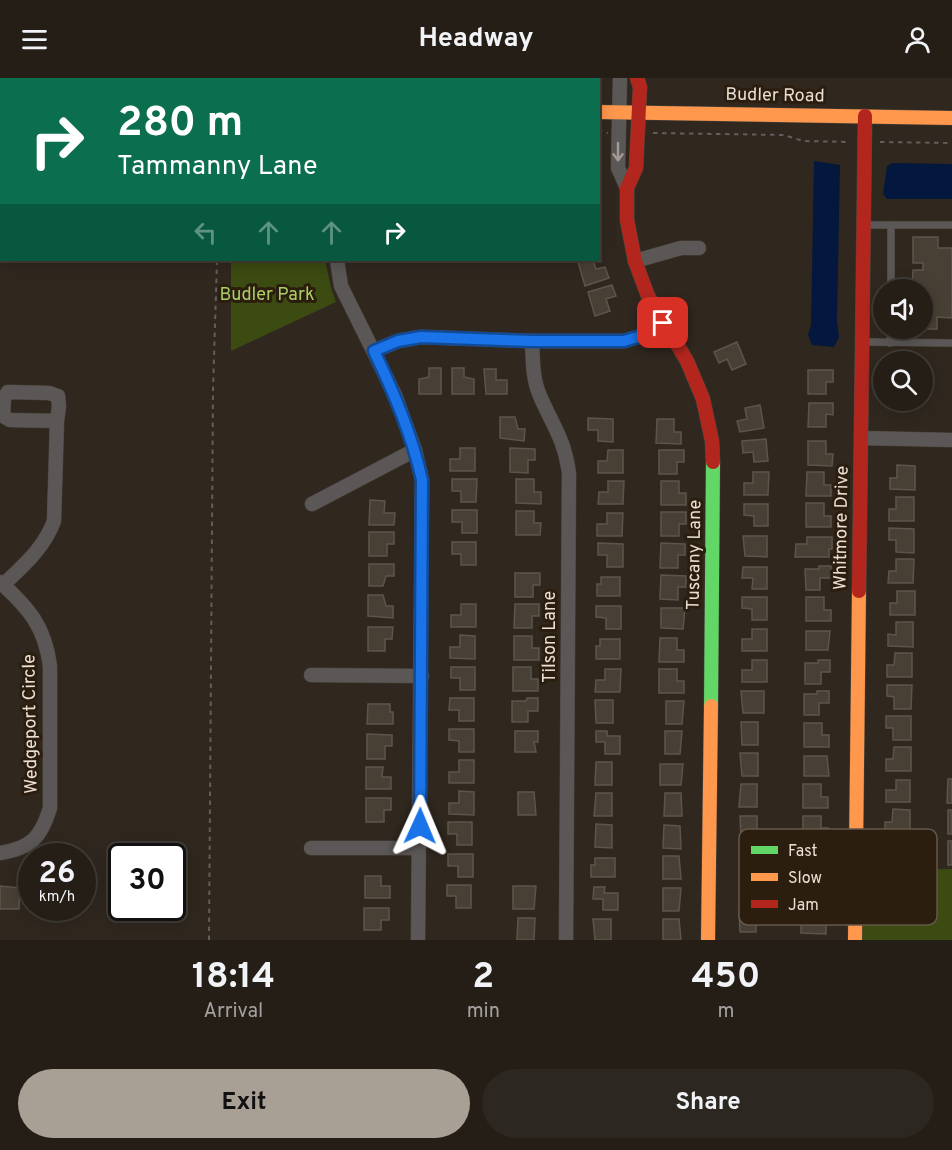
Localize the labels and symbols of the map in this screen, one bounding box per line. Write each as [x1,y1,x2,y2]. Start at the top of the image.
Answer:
street label: Budler Road [725,84,825,108]
one-way arrow [612,141,624,161]
park label: Budler Park [220,284,314,307]
pin [637,297,688,348]
street label: Whitmore Drive [829,466,855,590]
street label: Tuscany Lane [683,500,707,610]
street label: Tilson Lane [539,591,562,683]
street label: Wedgeport Circle [18,654,44,794]
position arrow [388,794,452,858]
legend [739,829,937,925]
text: Fast [788,842,818,862]
speed limit sign: 30 [108,843,186,921]
text: Slow [788,869,822,889]
text: Jam [788,896,819,916]

